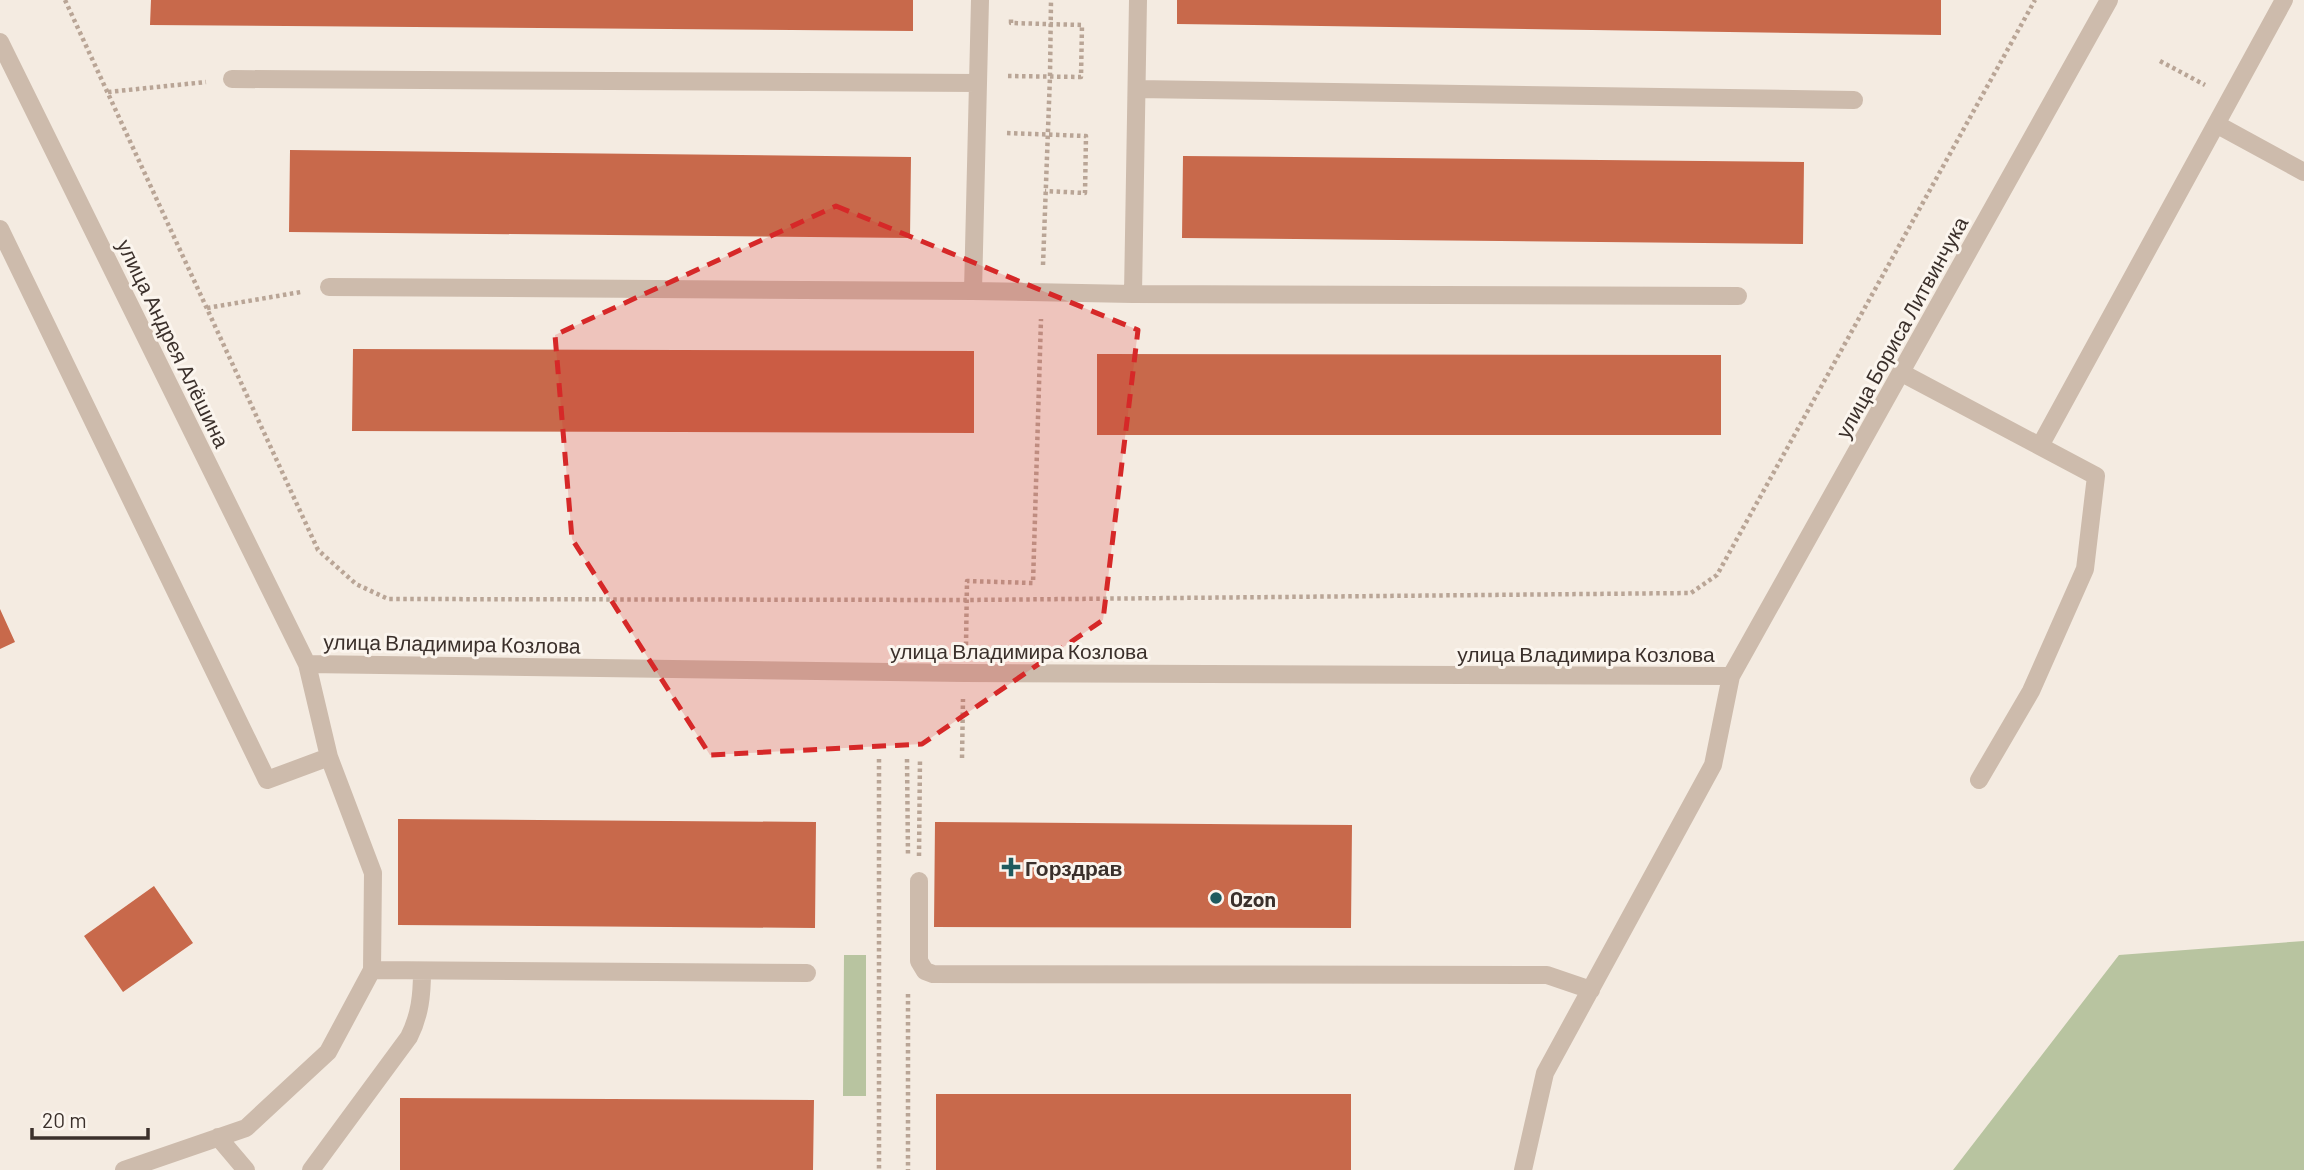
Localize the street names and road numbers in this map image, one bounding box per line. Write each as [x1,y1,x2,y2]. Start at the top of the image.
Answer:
street label: улица Бориса Литвинчука [1830,212,1973,442]
street label: улица Андрея Алёшина [113,235,235,451]
street label: улица Владимира Козлова [323,628,581,658]
street label: улица Владимира Козлова [890,638,1148,663]
street label: улица Владимира Козлова [1457,641,1715,666]

